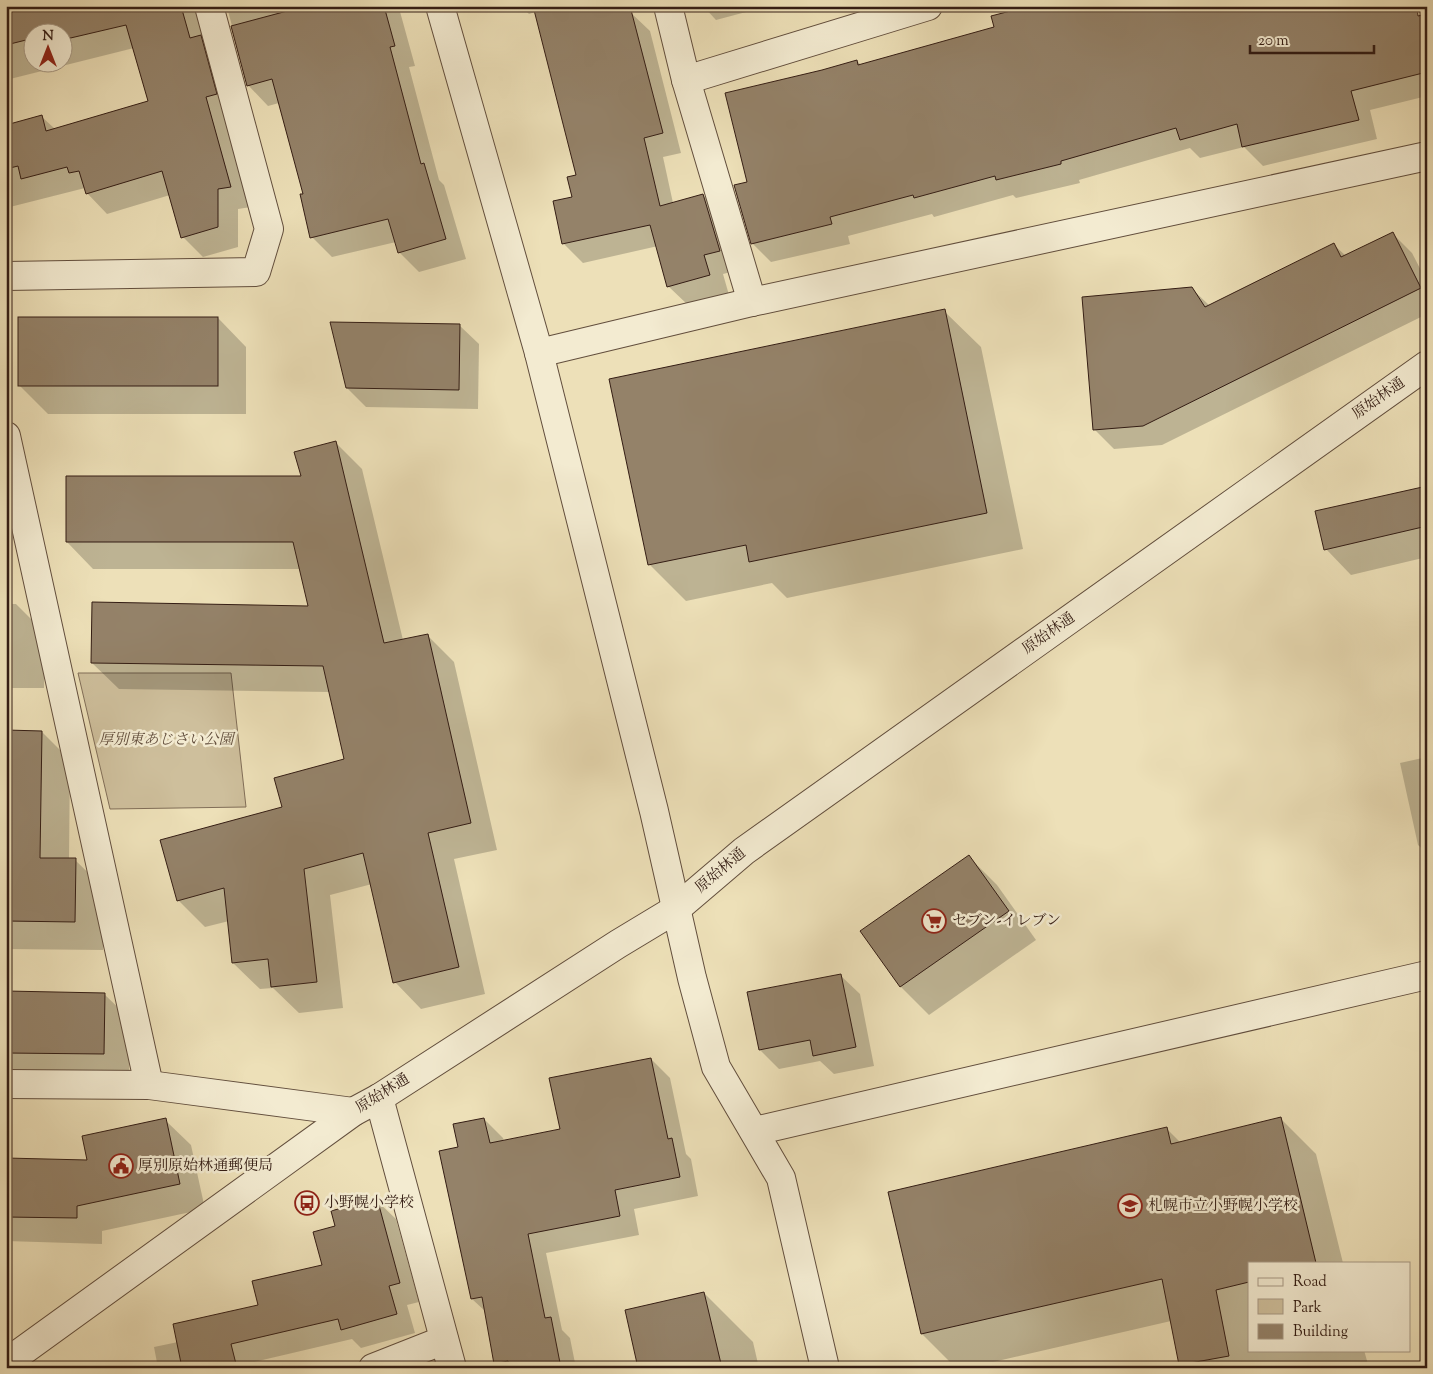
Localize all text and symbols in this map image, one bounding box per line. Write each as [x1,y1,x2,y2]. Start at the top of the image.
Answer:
north arrow [22,22,72,72]
scale bar [1250,22,1374,54]
text: N [42,27,54,47]
text: 20 m [1258,31,1289,52]
street label: 原始林通 [1348,373,1410,425]
street label: 原始林通 [1018,608,1080,660]
park label: 厚別東あじさい公園 [98,730,236,751]
street label: 原始林通 [691,844,751,898]
supermarket icon: セブン-イレブン [921,908,947,934]
place label: セブン-イレブン [952,911,1061,932]
street label: 原始林通 [352,1069,414,1119]
public building icon: 厚別原始林通郵便局 [108,1153,134,1179]
place label: 厚別原始林通郵便局 [138,1156,273,1177]
bus stop icon: 小野幌小学校 [294,1190,320,1216]
place label: 小野幌小学校 [324,1193,414,1214]
school or university icon: 札幌市立小野幌小学校 [1117,1193,1143,1219]
place label: 札幌市立小野幌小学校 [1148,1196,1298,1217]
legend [1248,1262,1410,1352]
text: Road [1293,1272,1327,1293]
text: Park [1293,1298,1322,1319]
text: Building [1293,1322,1348,1343]

